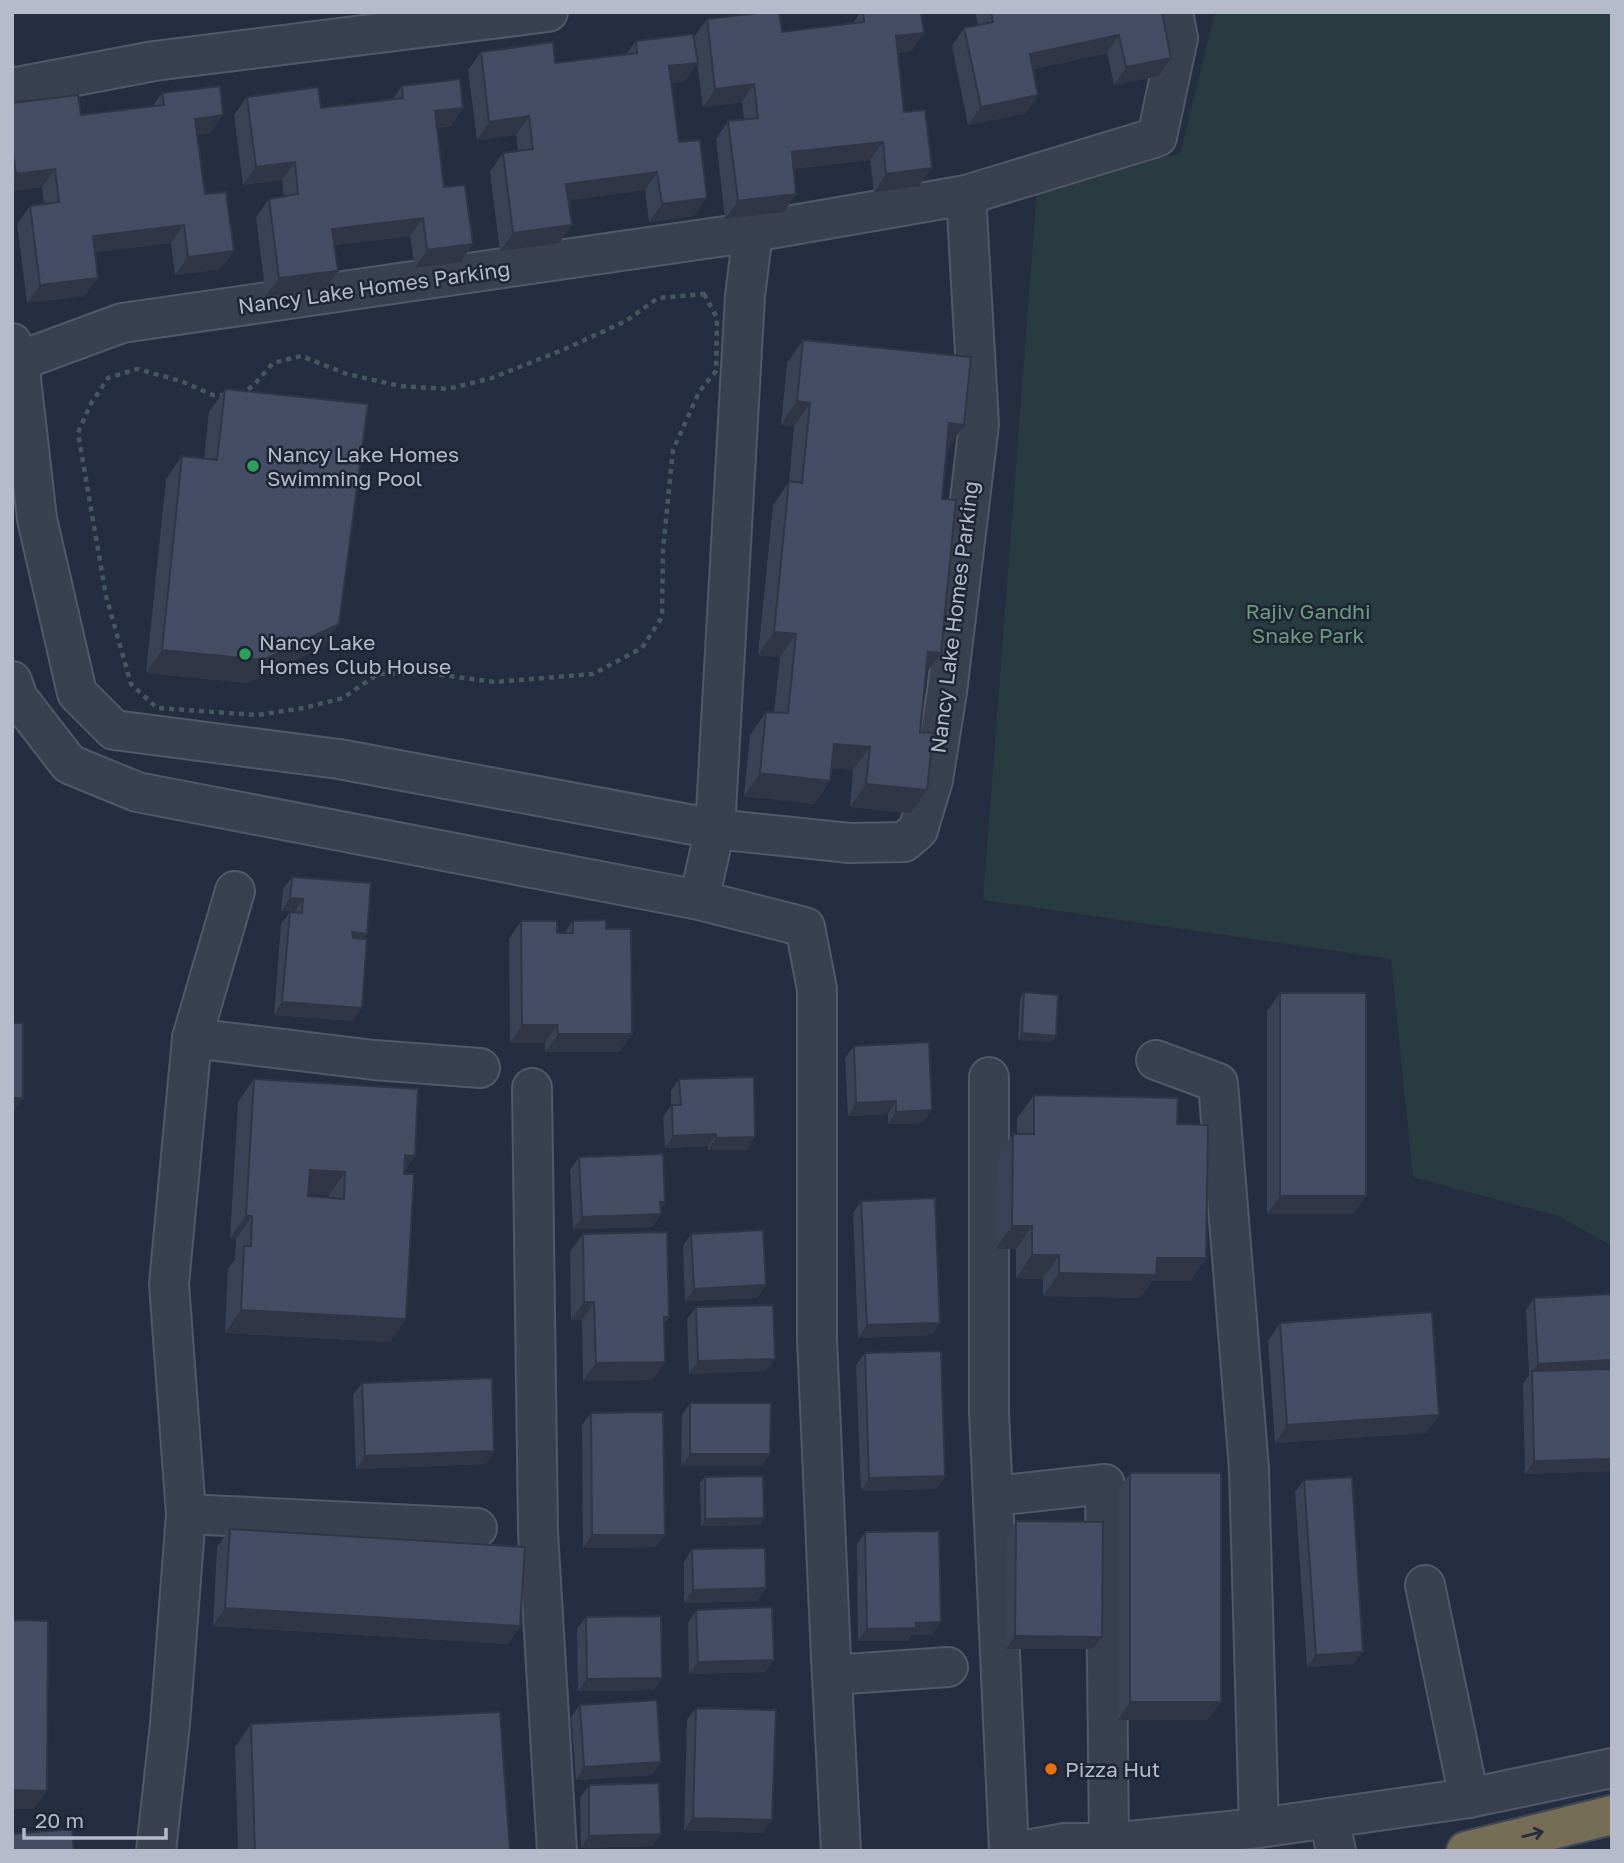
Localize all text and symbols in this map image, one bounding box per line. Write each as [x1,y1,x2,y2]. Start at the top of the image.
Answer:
street label: Nancy Lake Homes Parking [236,255,512,319]
place label: Nancy Lake Homes Swimming Pool [267,441,459,491]
marker: Nancy Lake Homes Swimming Pool [245,458,261,474]
street label: Nancy Lake Homes Parking [924,479,984,755]
park label: Rajiv Gandhi Snake Park [1245,598,1371,648]
place label: Nancy Lake Homes Club House [259,629,451,679]
marker: Nancy Lake Homes Club House [237,646,253,662]
place label: Pizza Hut [1065,1756,1160,1782]
marker: Pizza Hut [1043,1761,1059,1777]
scale bar [24,1797,166,1841]
text: 20 m [35,1807,84,1833]
one-way arrow [1521,1827,1544,1840]

